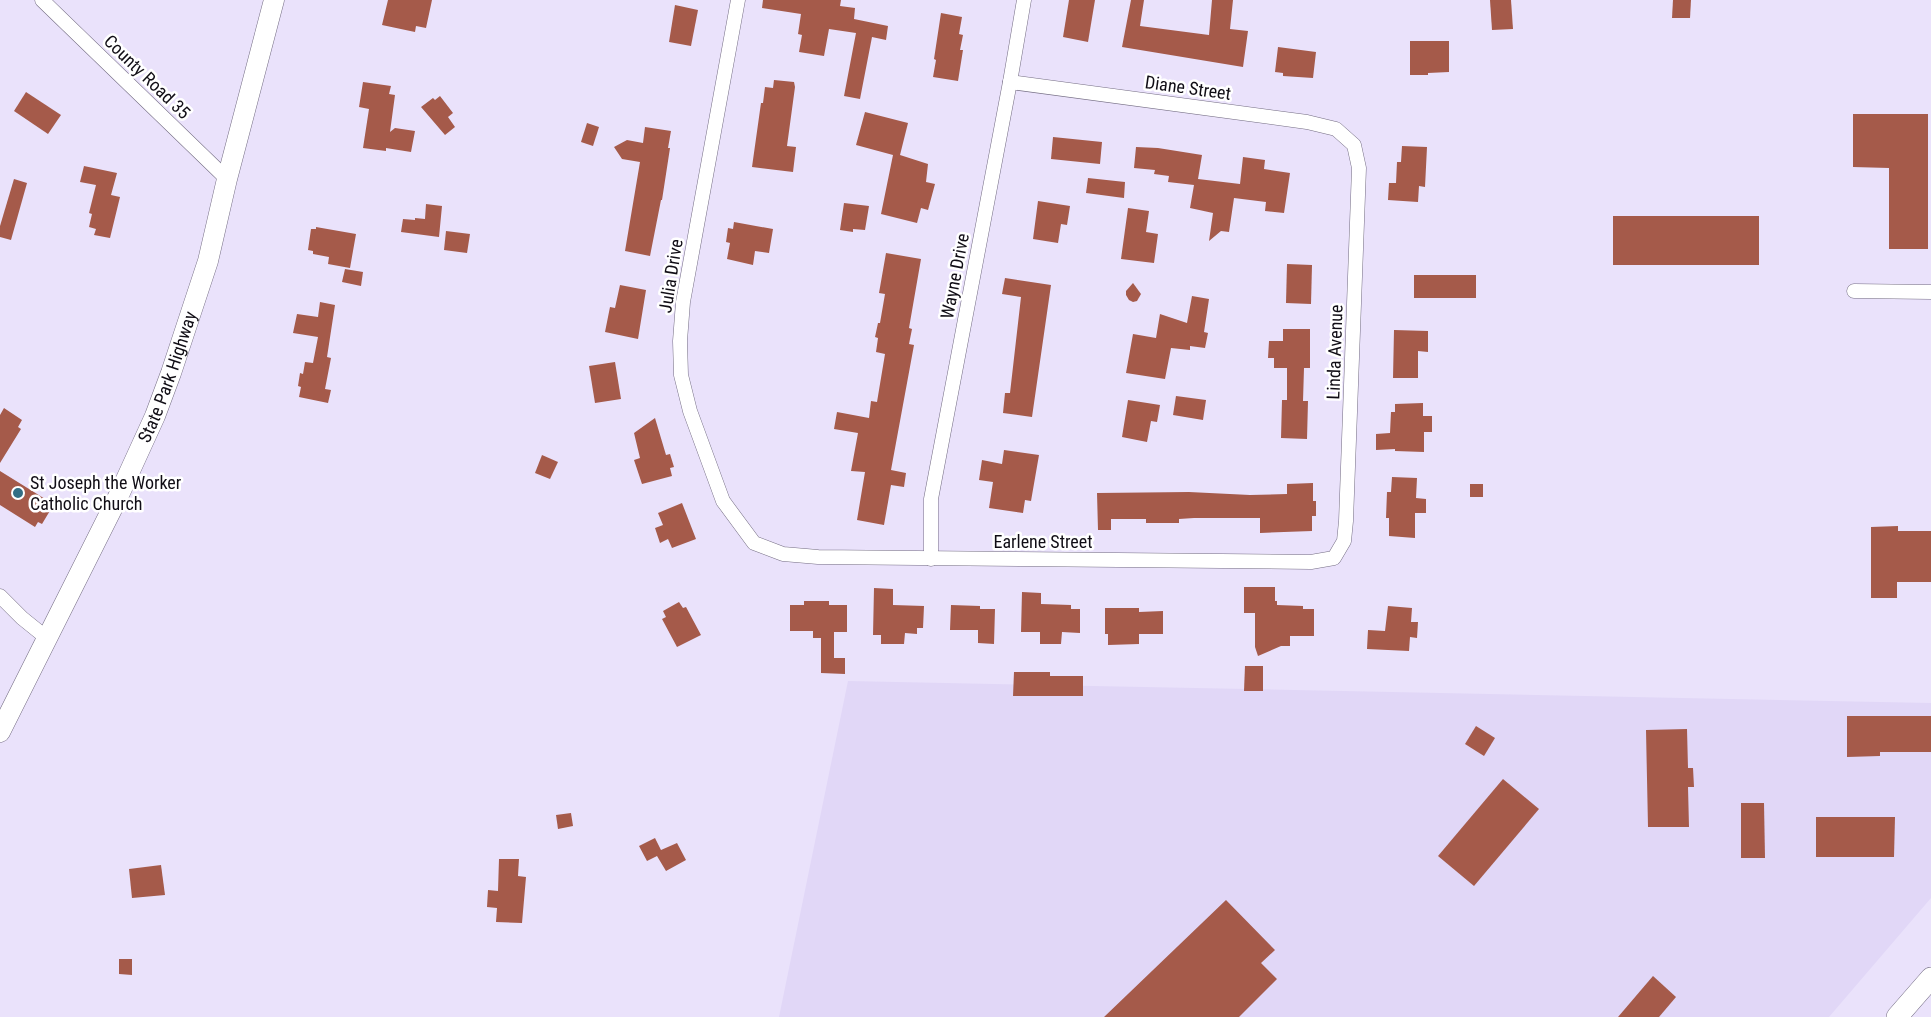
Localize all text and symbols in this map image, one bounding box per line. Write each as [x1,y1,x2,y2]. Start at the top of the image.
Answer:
street label: County Road 35 [100,30,195,123]
street label: Diane Street [1144,71,1232,104]
street label: Wayne Drive [936,231,973,320]
street label: Julia Drive [654,238,687,314]
street label: Linda Avenue [1322,304,1347,400]
street label: State Park Highway [133,308,201,446]
place label: St Joseph the Worker Catholic Church [30,472,182,514]
marker: St Joseph the Worker Catholic Church [11,486,25,500]
street label: Earlene Street [993,531,1093,552]

